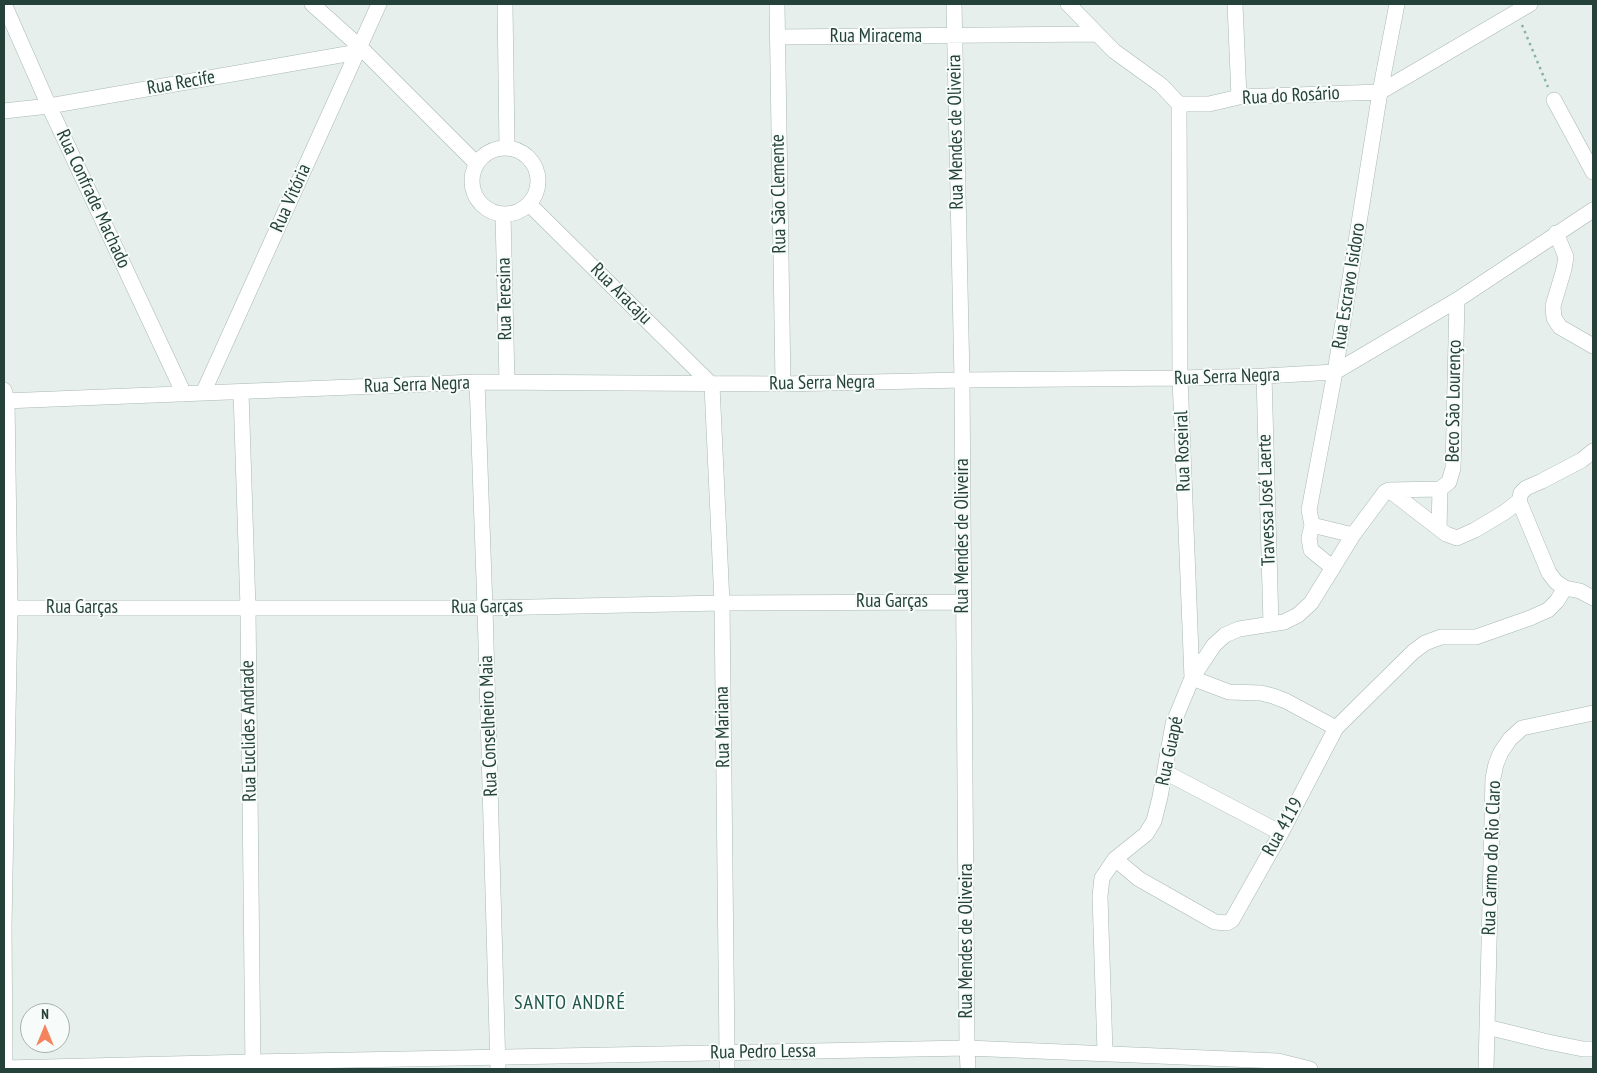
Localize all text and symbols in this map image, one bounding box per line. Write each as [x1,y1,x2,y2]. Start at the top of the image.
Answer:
street label: Rua Miracema [830,26,922,48]
street label: Rua Mendes de Oliveira [943,54,969,210]
street label: Rua Recife [145,66,217,100]
street label: Rua do Rosário [1242,82,1340,110]
street label: Rua Confrade Machado [51,126,135,272]
street label: Rua São Clemente [767,134,791,254]
street label: Rua Vitória [266,160,316,236]
street label: Rua Escravo Isidoro [1328,221,1370,351]
street label: Rua Teresina [493,257,517,341]
street label: Rua Aracaju [586,259,656,329]
street label: Beco São Lourenço [1442,339,1466,463]
street label: Rua Serra Negra [1174,364,1280,390]
street label: Rua Serra Negra [769,371,875,395]
street label: Rua Serra Negra [364,372,470,398]
street label: Rua Roseiral [1170,410,1196,492]
street label: Travessa José Laerte [1253,434,1281,566]
street label: Rua Mendes de Oliveira [952,458,974,614]
street label: Rua Garças [856,591,928,613]
street label: Rua Garças [451,595,523,619]
street label: Rua Garças [46,597,118,619]
street label: Rua Conselheiro Maia [475,655,503,797]
street label: Rua Euclides Andrade [236,660,262,802]
street label: Rua Mariana [711,686,735,768]
street label: Rua Guapé [1152,714,1188,788]
street label: Rua Carmo do Rio Claro [1478,780,1506,936]
street label: Rua 4119 [1258,794,1308,860]
street label: Rua Mendes de Oliveira [956,863,978,1019]
district label: SANTO ANDRÉ [513,991,627,1015]
north arrow [20,1003,70,1053]
text: N [41,1005,49,1023]
street label: Rua Pedro Lessa [710,1040,816,1064]

